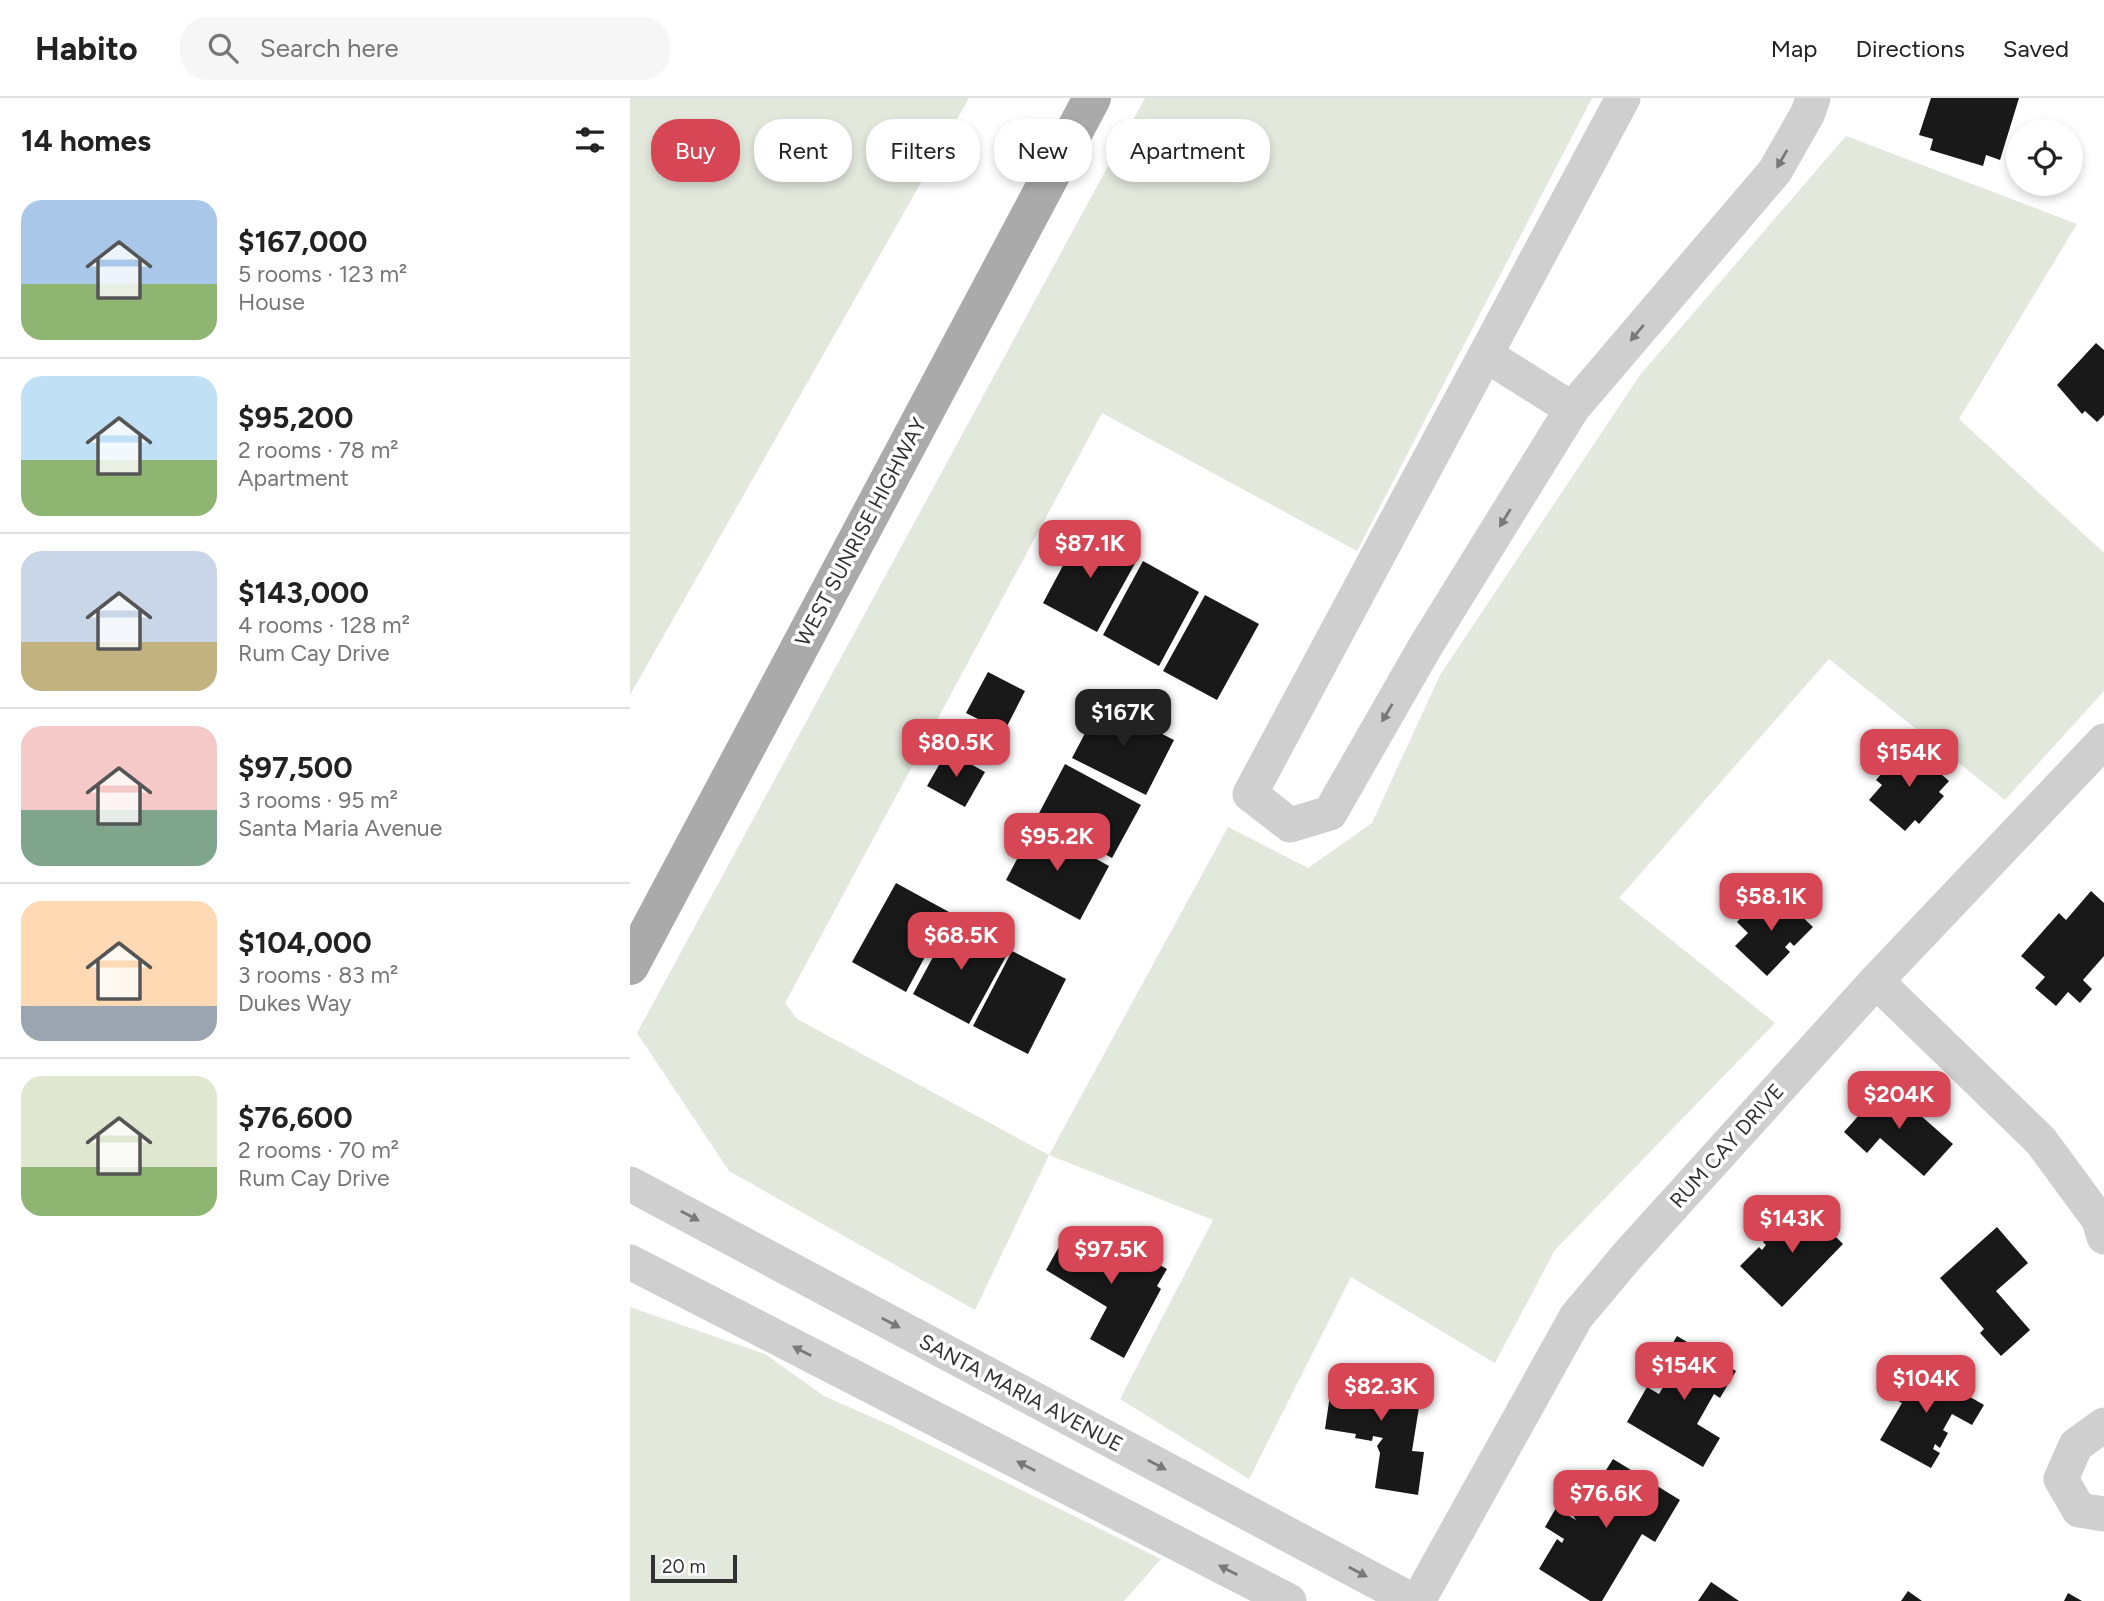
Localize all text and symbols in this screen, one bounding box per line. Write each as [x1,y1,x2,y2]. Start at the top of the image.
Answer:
search box [180,17,670,80]
text: Habito [35,29,138,68]
icon: search [204,29,242,67]
text: Search here [260,32,399,64]
text: Map [1771,34,1817,63]
text: Directions [1855,34,1965,63]
text: Saved [2003,34,2069,63]
chip: Buy [651,119,740,182]
chip: Rent [754,119,852,182]
chip: Filters [866,119,980,182]
chip: New [994,119,1092,182]
chip: Apartment [1106,119,1270,182]
map controls [2006,119,2083,196]
button: locate [2006,119,2083,196]
icon: filters [571,121,609,159]
text: 14 homes [21,122,151,159]
one-way arrow [1776,149,1788,168]
text: $167,000 [238,223,367,260]
icon: home [77,228,161,312]
text: 5 rooms · 123 m² [238,260,407,288]
text: House [238,288,305,316]
one-way arrow [1629,324,1644,342]
text: $95,200 [238,399,353,436]
icon: home [77,404,161,488]
street label: WEST SUNRISE HIGHWAY [790,413,932,650]
text: 2 rooms · 78 m² [238,436,399,464]
text: Apartment [238,464,349,492]
one-way arrow [1498,509,1511,528]
pin: $87.1K [1033,520,1147,580]
text: $87.1K [1055,529,1125,557]
text: $143,000 [238,574,369,611]
icon: home [77,579,161,663]
text: 4 rooms · 128 m² [238,611,410,639]
text: Rum Cay Drive [238,639,390,667]
pin: $167K [1074,690,1172,749]
text: $167K [1091,698,1155,726]
one-way arrow [1381,703,1393,723]
pin: $80.5K [899,720,1013,779]
text: $80.5K [918,728,994,756]
pin: $154K [1860,730,1958,789]
text: $154K [1876,738,1942,766]
text: $97,500 [238,749,353,786]
icon: home [77,754,161,838]
text: 3 rooms · 95 m² [238,786,398,814]
text: Santa Maria Avenue [238,814,442,842]
pin: $95.2K [1000,814,1114,873]
text: $95.2K [1020,822,1094,850]
pin: $58.1K [1714,874,1828,933]
text: $58.1K [1736,882,1806,910]
pin: $68.5K [904,912,1018,972]
text: $68.5K [924,921,998,949]
text: $104,000 [238,924,372,961]
icon: home [77,929,161,1013]
text: 3 rooms · 83 m² [238,961,398,989]
text: Dukes Way [238,989,351,1017]
pin: $204K [1850,1072,1948,1131]
street label: RUM CAY DRIVE [1664,1079,1789,1213]
text: $204K [1864,1080,1934,1108]
text: $76,600 [238,1099,353,1136]
icon: home [77,1104,161,1188]
text: 2 rooms · 70 m² [238,1136,399,1164]
text: Rum Cay Drive [238,1164,390,1192]
pin: $143K [1743,1196,1841,1255]
text: $143K [1759,1204,1825,1232]
one-way arrow [680,1211,700,1222]
pin: $97.5K [1054,1226,1168,1286]
text: $97.5K [1074,1235,1148,1263]
one-way arrow [881,1318,901,1329]
street label: SANTA MARIA AVENUE [915,1328,1127,1457]
pin: $154K [1635,1342,1733,1402]
one-way arrow [792,1345,812,1356]
text: $154K [1651,1351,1717,1379]
pin: $104K [1877,1356,1975,1415]
pin: $82.3K [1324,1364,1438,1423]
text: $104K [1892,1364,1960,1392]
text: $82.3K [1344,1372,1418,1400]
one-way arrow [1147,1459,1167,1471]
one-way arrow [1016,1460,1036,1471]
pin: $76.6K [1549,1470,1663,1530]
text: $76.6K [1569,1479,1643,1507]
scale bar [651,1552,737,1584]
text: 20 m [662,1555,706,1578]
one-way arrow [1218,1564,1238,1576]
one-way arrow [1348,1565,1368,1577]

